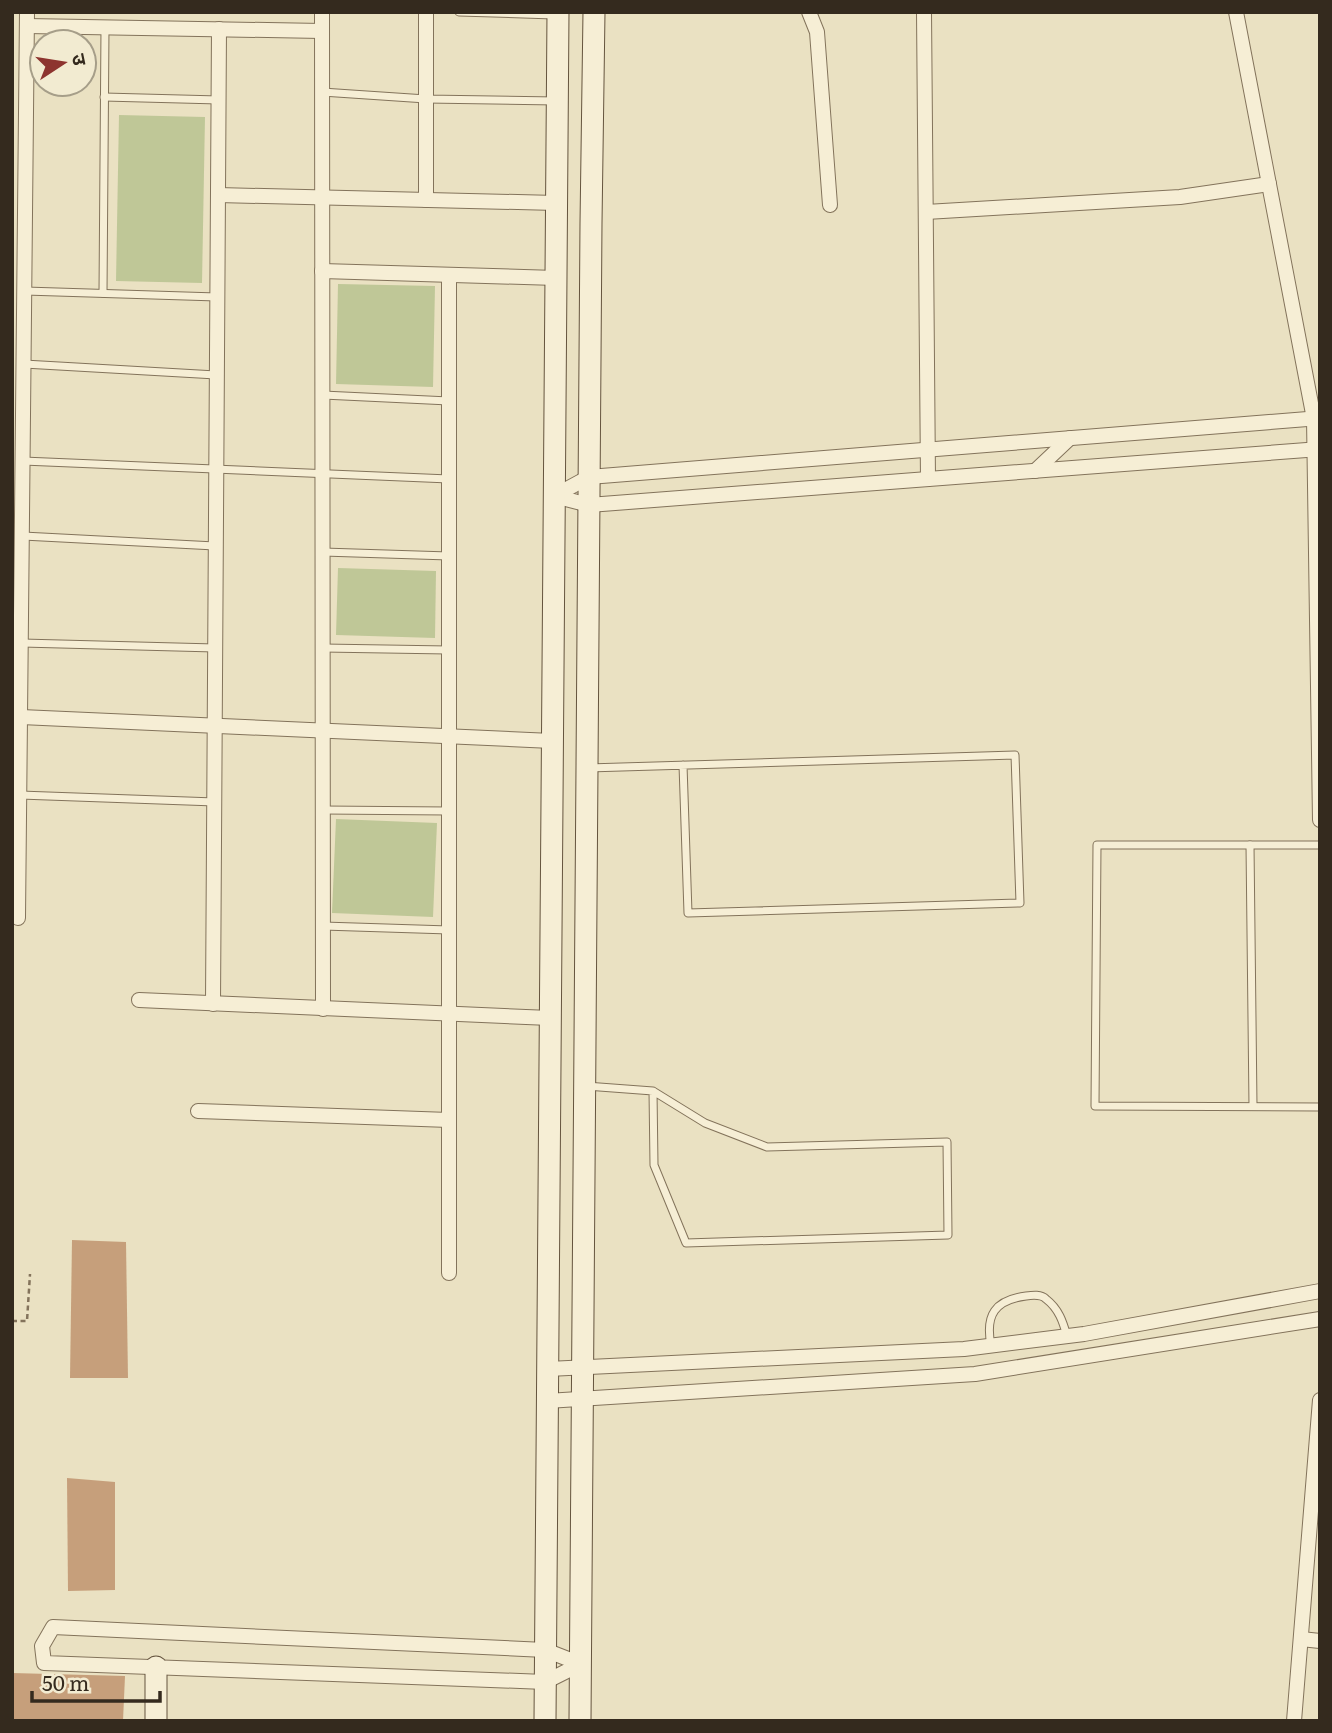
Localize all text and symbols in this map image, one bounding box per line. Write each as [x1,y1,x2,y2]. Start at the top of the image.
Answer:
north arrow [28,28,98,98]
text: उ [66,51,96,68]
scale bar [32,1660,159,1704]
text: 50 m [42,1666,89,1697]

